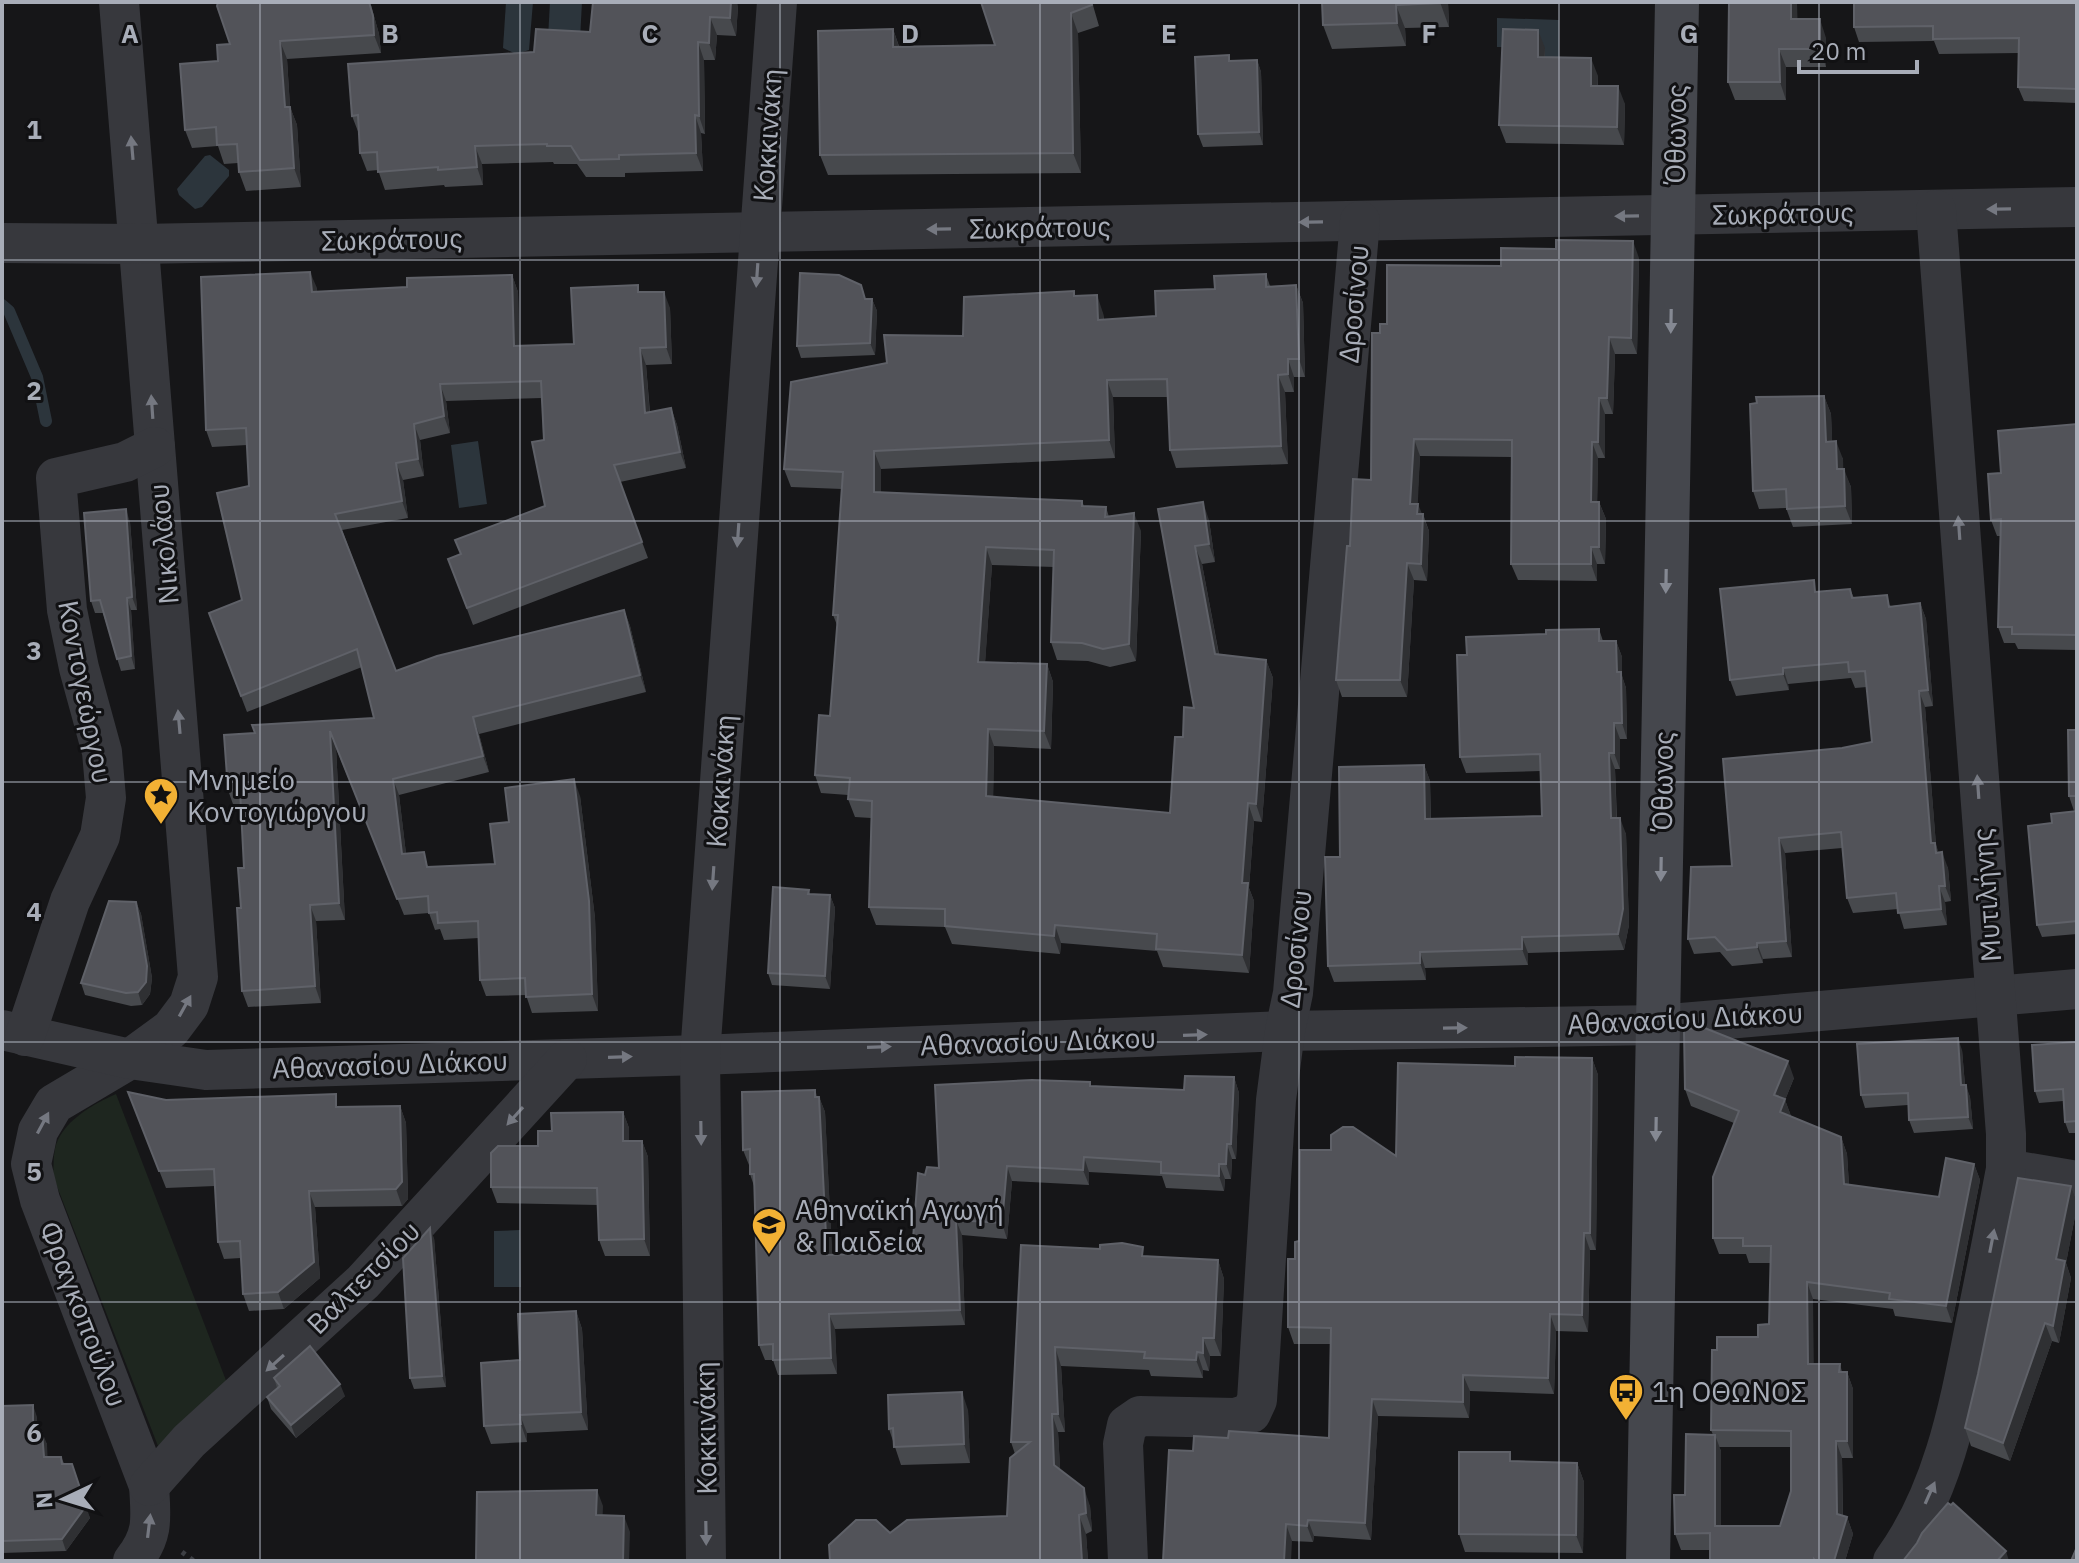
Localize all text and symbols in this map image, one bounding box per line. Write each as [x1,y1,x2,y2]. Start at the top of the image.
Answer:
text: A [121,16,139,50]
text: B [381,16,399,50]
text: C [642,16,659,50]
text: D [901,16,919,50]
text: E [1161,16,1177,50]
text: F [1421,16,1437,50]
text: G [1680,16,1698,50]
scale bar [1799,24,1917,74]
text: 20 m [1811,35,1866,67]
street label: Κοκκινάκη [744,67,790,203]
street label: Όθωνος [1656,84,1694,185]
text: 1 [26,112,42,146]
one-way arrow [125,135,138,160]
street label: Σωκράτους [1712,193,1854,233]
one-way arrow [1986,202,2011,215]
street label: Σωκράτους [969,207,1111,247]
one-way arrow [1614,209,1639,222]
one-way arrow [1298,215,1323,228]
street label: Σωκράτους [321,219,463,259]
one-way arrow [926,222,951,235]
street label: Δροσίνου [1329,243,1377,365]
one-way arrow [750,263,763,288]
one-way arrow [1665,309,1677,334]
text: 2 [26,373,42,407]
one-way arrow [145,394,158,419]
street label: Νικολάου [139,482,187,606]
one-way arrow [1952,515,1965,540]
one-way arrow [731,523,744,548]
one-way arrow [1660,569,1673,594]
street label: Κοντογεώργου [50,597,122,787]
text: 3 [26,633,42,667]
one-way arrow [172,709,185,734]
street label: Κοκκινάκη [697,713,743,849]
street label: Όθωνος [1643,731,1681,832]
place label: Μνημείο Κοντογιώργου [187,761,367,830]
one-way arrow [1971,774,1984,799]
place icon: Μνημείο Κοντογιώργου [142,776,180,826]
street label: Μυτιλήνης [1963,827,2009,963]
one-way arrow [1655,857,1667,882]
one-way arrow [706,866,719,891]
street label: Δροσίνου [1270,888,1320,1010]
text: 4 [26,894,42,928]
street label: Αθανασίου Διάκου [1566,993,1804,1043]
one-way arrow [178,995,192,1017]
street label: Αθανασίου Διάκου [919,1018,1157,1064]
one-way arrow [1443,1022,1468,1034]
one-way arrow [1183,1028,1208,1041]
street label: Αθανασίου Διάκου [271,1041,509,1087]
one-way arrow [867,1041,892,1054]
one-way arrow [608,1051,633,1064]
one-way arrow [506,1107,524,1126]
one-way arrow [36,1112,50,1134]
one-way arrow [1650,1117,1662,1142]
one-way arrow [695,1121,708,1146]
text: 5 [26,1154,42,1188]
place label: Αθηναϊκή Αγωγή & Παιδεία [795,1191,1004,1260]
school or university icon: Αθηναϊκή Αγωγή & Παιδεία [750,1206,788,1256]
street label: Βαλτετσίου [298,1212,428,1342]
street label: Φραγκοπούλου [32,1216,136,1412]
one-way arrow [1986,1228,1999,1253]
one-way arrow [266,1353,285,1371]
street label: Κοκκινάκη [685,1361,725,1495]
bus stop icon: 1η ΟΘΩΝΟΣ [1607,1372,1645,1422]
place label: 1η ΟΘΩΝΟΣ [1652,1373,1807,1410]
text: 6 [26,1415,42,1449]
north arrow [24,1459,104,1539]
one-way arrow [1923,1481,1937,1504]
text: N [29,1491,59,1509]
one-way arrow [143,1513,156,1538]
one-way arrow [700,1521,712,1546]

